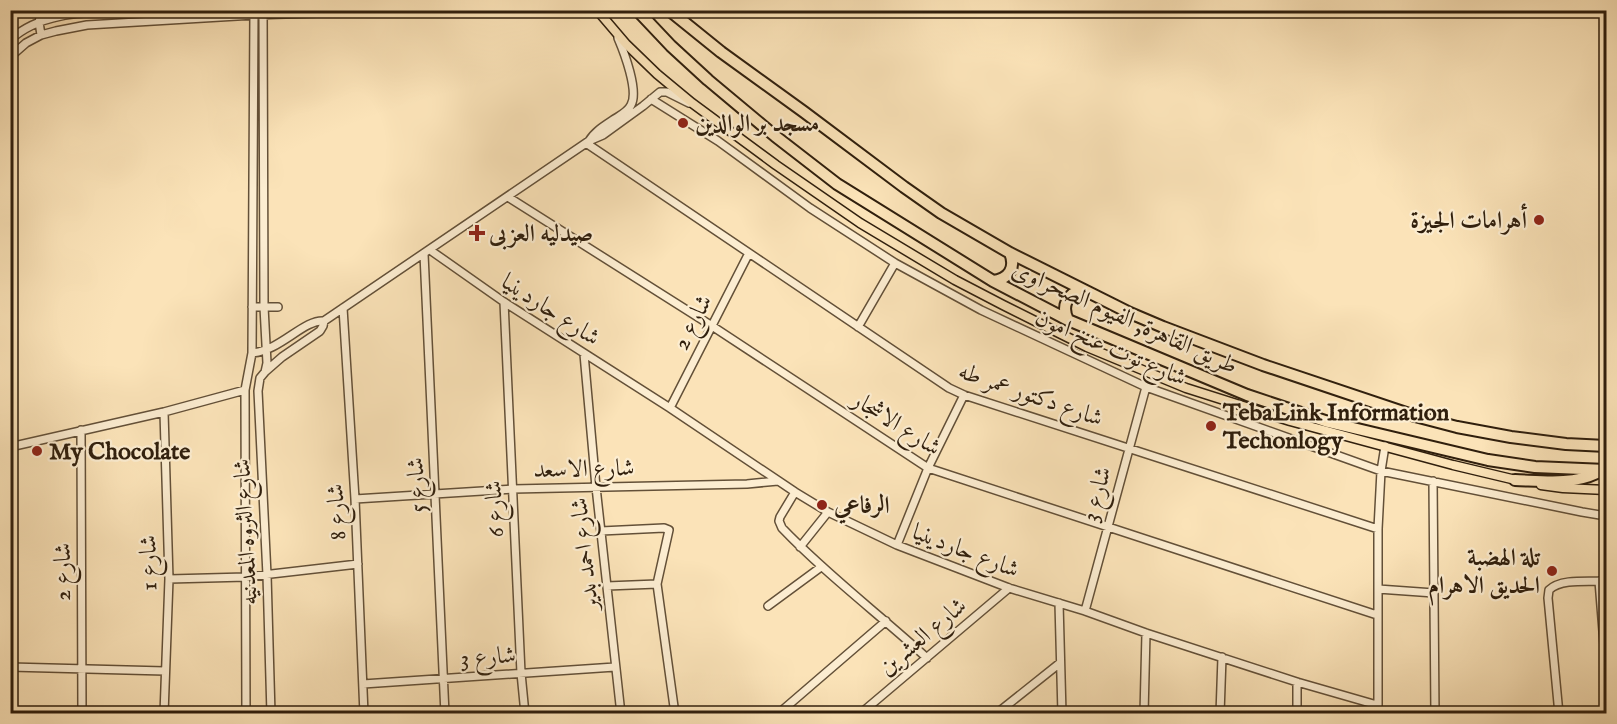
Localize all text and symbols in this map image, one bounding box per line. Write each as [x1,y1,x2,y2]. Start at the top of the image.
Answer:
place label: مسجد بر الوالدين [695,109,819,140]
marker: مسجد بر الوالدين [676,116,690,130]
place label: أهرامات الجيزة [1410,203,1527,237]
marker: أهرامات الجيزة [1532,213,1546,227]
place label: صيدليه العزبى [488,219,593,250]
marker: صيدليه العزبى [470,226,484,240]
street label: طريق القاهرة, الفيوم الصحراوى [1005,255,1242,386]
street label: شارع جاردينيا [493,267,606,356]
street label: شارع 2 [666,290,723,357]
street label: شارع توت عنخ امون [1028,303,1191,398]
street label: شارع دكتور عمر طه [953,356,1107,437]
street label: شارع الاشجار [843,384,947,466]
place label: TebaLink Information Techonlogy [1222,398,1450,457]
marker: TebaLink Information Techonlogy [1204,419,1218,433]
place label: My Chocolate [49,437,190,468]
marker: My Chocolate [30,444,44,458]
street label: شارع الاسعد [533,453,635,489]
street label: شارع 5 [401,456,437,513]
street label: شارع الثروه المعدنيه [227,458,269,606]
street label: شارع 3 [1075,463,1123,526]
street label: شارع 6 [479,479,515,538]
street label: شارع 8 [321,483,357,541]
place label: الرفاعي [833,491,890,524]
street label: شارع احمد بدير [564,496,610,615]
marker: الرفاعي [815,498,829,512]
street label: شارع جاردينيا [907,517,1023,589]
street label: شارع 1 [134,535,168,591]
street label: شارع 2 [48,543,82,601]
place label: تلة الهضبة الحديق الاهرام [1428,543,1541,606]
marker: تلة الهضبة الحديق الاهرام [1545,564,1559,578]
street label: شارع العشرين [872,591,976,686]
street label: شارع 3 [459,640,517,678]

